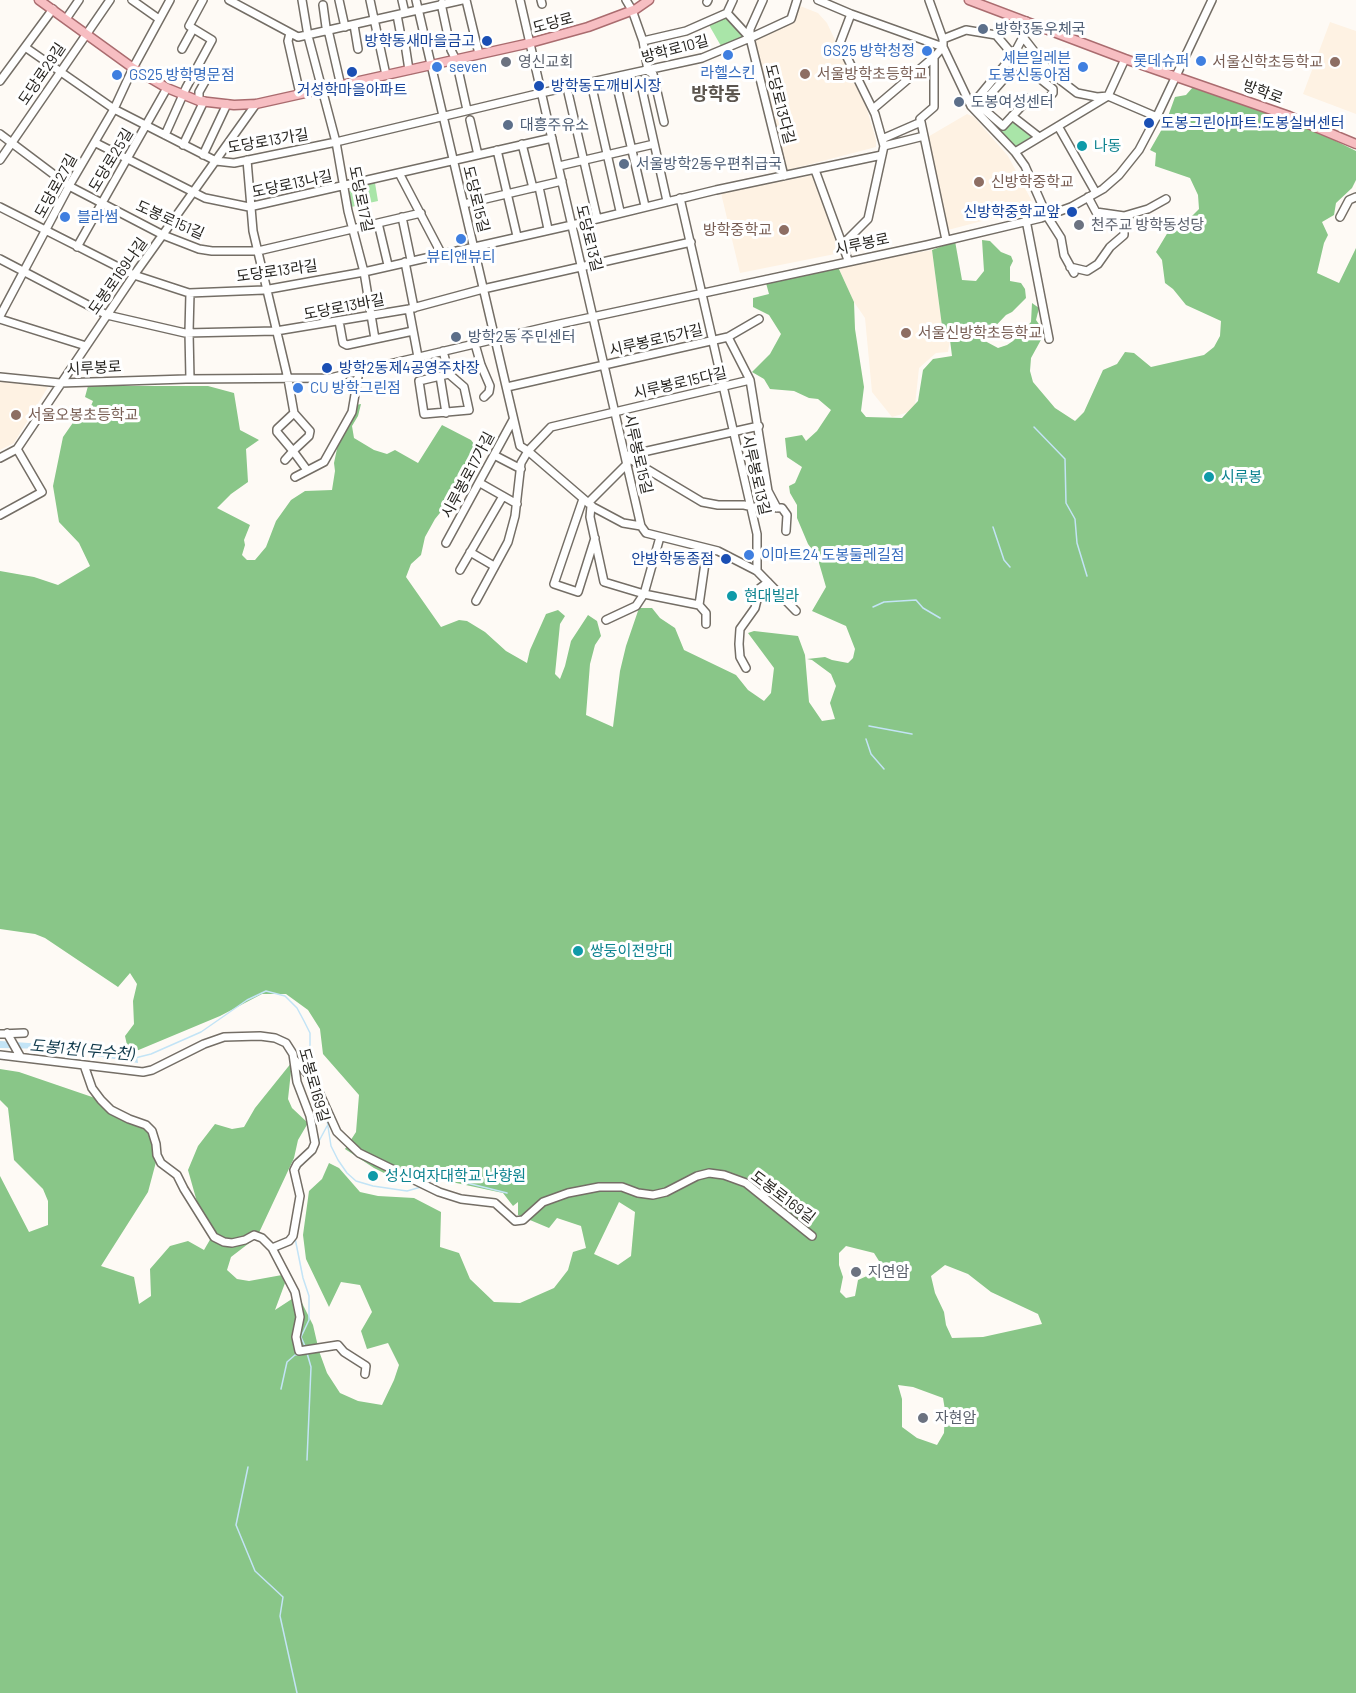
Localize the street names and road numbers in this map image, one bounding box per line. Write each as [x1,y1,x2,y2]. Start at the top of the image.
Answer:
street label: 도당로 [531,9,575,37]
street label: 방학로10길 [639,31,711,67]
street label: 도당로29길 [15,40,69,108]
street label: 도당로13다길 [761,62,799,146]
street label: 방학로 [1240,76,1286,108]
street label: 도당로25길 [85,125,137,195]
street label: 도당로13가길 [226,125,310,157]
street label: 도당로27길 [31,151,81,221]
street label: 도당로17길 [345,164,377,234]
street label: 도당로15길 [459,164,493,234]
street label: 도당로13나길 [250,167,334,201]
street label: 도봉로151길 [133,197,207,243]
street label: 도당로13길 [572,203,606,273]
street label: 시루봉로 [833,229,891,259]
street label: 도봉로169나길 [85,234,151,318]
street label: 도당로13라길 [235,256,319,286]
street label: 도당로13바길 [302,290,386,324]
street label: 시루봉로15가길 [607,320,705,360]
street label: 시루봉로 [66,358,122,378]
street label: 시루봉로15다길 [631,363,729,403]
street label: 시루봉로15길 [620,412,656,496]
street label: 시루봉로17가길 [438,429,498,521]
street label: 시루봉로13길 [738,433,774,517]
street label: 도봉로169길 [295,1046,333,1124]
street label: 도봉로169길 [747,1167,819,1227]

